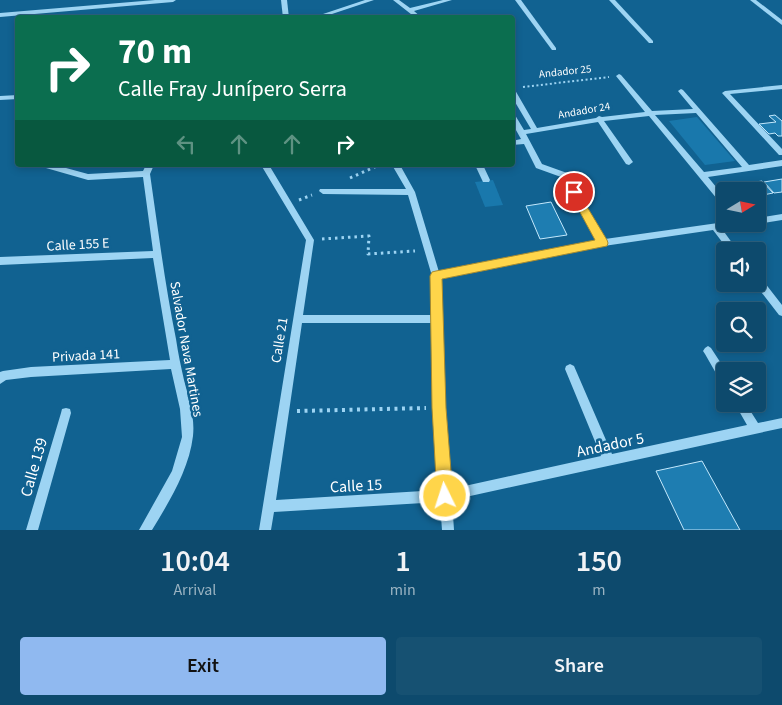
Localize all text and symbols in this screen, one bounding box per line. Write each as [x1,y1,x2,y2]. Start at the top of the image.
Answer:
text: 70 m [118,27,192,77]
icon: right [35,35,100,100]
street label: Andador 25 [538,61,592,82]
text: Calle Fray Junípero Serra [118,73,347,105]
street label: Andador 24 [557,98,612,122]
icon: left [172,130,200,158]
icon: ahead [225,130,253,158]
icon: ahead [278,130,306,158]
icon: right [331,130,359,158]
pin [553,171,595,213]
icon: arrive [560,178,588,206]
north arrow [716,182,766,232]
map controls [716,182,766,412]
street label: Calle 155 E [46,233,110,257]
button: sound [716,242,766,292]
street label: Salvador Nava Martines [164,280,208,419]
button: search [716,302,766,352]
street label: Calle 21 [267,316,293,364]
street label: Privada 141 [52,344,121,368]
button: layers [716,362,766,412]
street label: Andador 5 [574,427,646,463]
street label: Calle 139 [15,435,53,499]
position arrow [418,469,470,521]
street label: Calle 15 [329,474,383,498]
text: 10:04 [160,540,230,583]
text: 1 [395,540,411,583]
text: 150 [576,540,622,583]
text: Arrival [173,579,216,601]
text: min [390,579,416,601]
text: m [592,579,606,601]
button: Exit [20,637,386,695]
button: Share [396,637,762,695]

